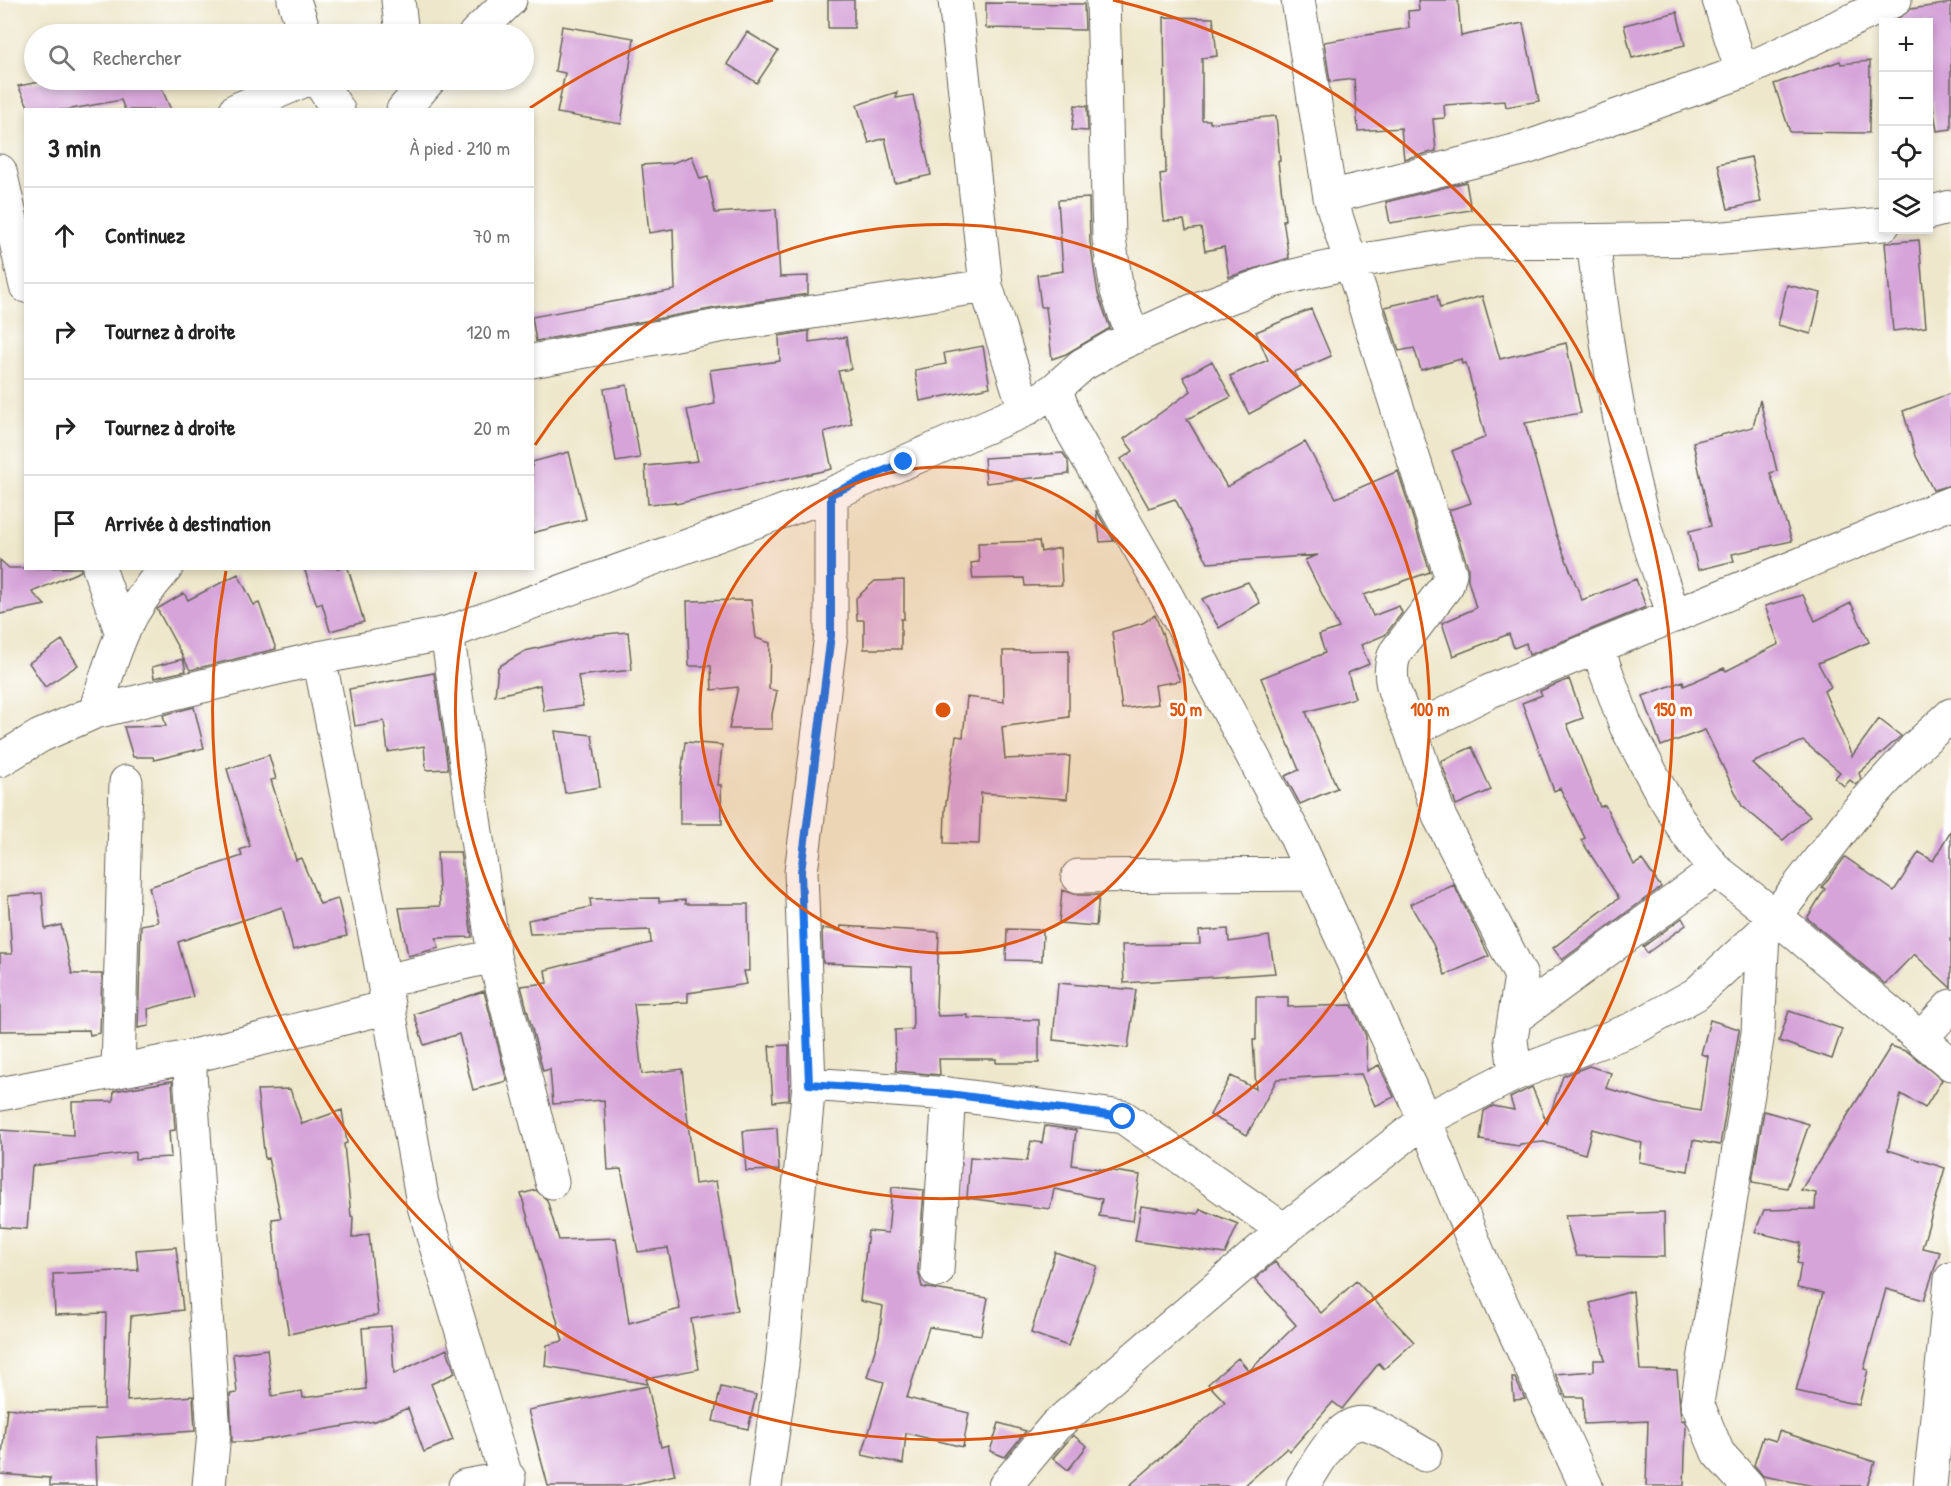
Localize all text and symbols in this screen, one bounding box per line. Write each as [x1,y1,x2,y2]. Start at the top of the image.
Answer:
map controls [1879,18,1933,234]
button: + [1879,18,1933,72]
search box [24,24,534,90]
icon: search [45,41,78,74]
text: Rechercher [93,42,182,72]
button: − [1879,72,1933,126]
button: locate [1879,126,1933,180]
text: 3 min [48,130,101,165]
text: À pied · 210 m [410,134,510,161]
button: layers [1879,180,1933,234]
icon: ahead [48,219,81,252]
text: Continuez [105,220,185,250]
text: 70 m [473,222,510,249]
icon: right [48,315,81,348]
text: Tournez à droite [105,316,235,346]
text: 120 m [466,318,510,345]
icon: right [48,411,81,444]
text: Tournez à droite [105,412,235,442]
text: 20 m [473,414,510,441]
route end [890,448,916,474]
icon: arrive [48,507,81,540]
text: Arrivée à destination [105,508,271,538]
text: 50 m [1170,697,1202,722]
text: 100 m [1410,697,1450,722]
text: 150 m [1654,697,1692,722]
centre of rings [933,700,953,720]
route start [1109,1103,1135,1129]

